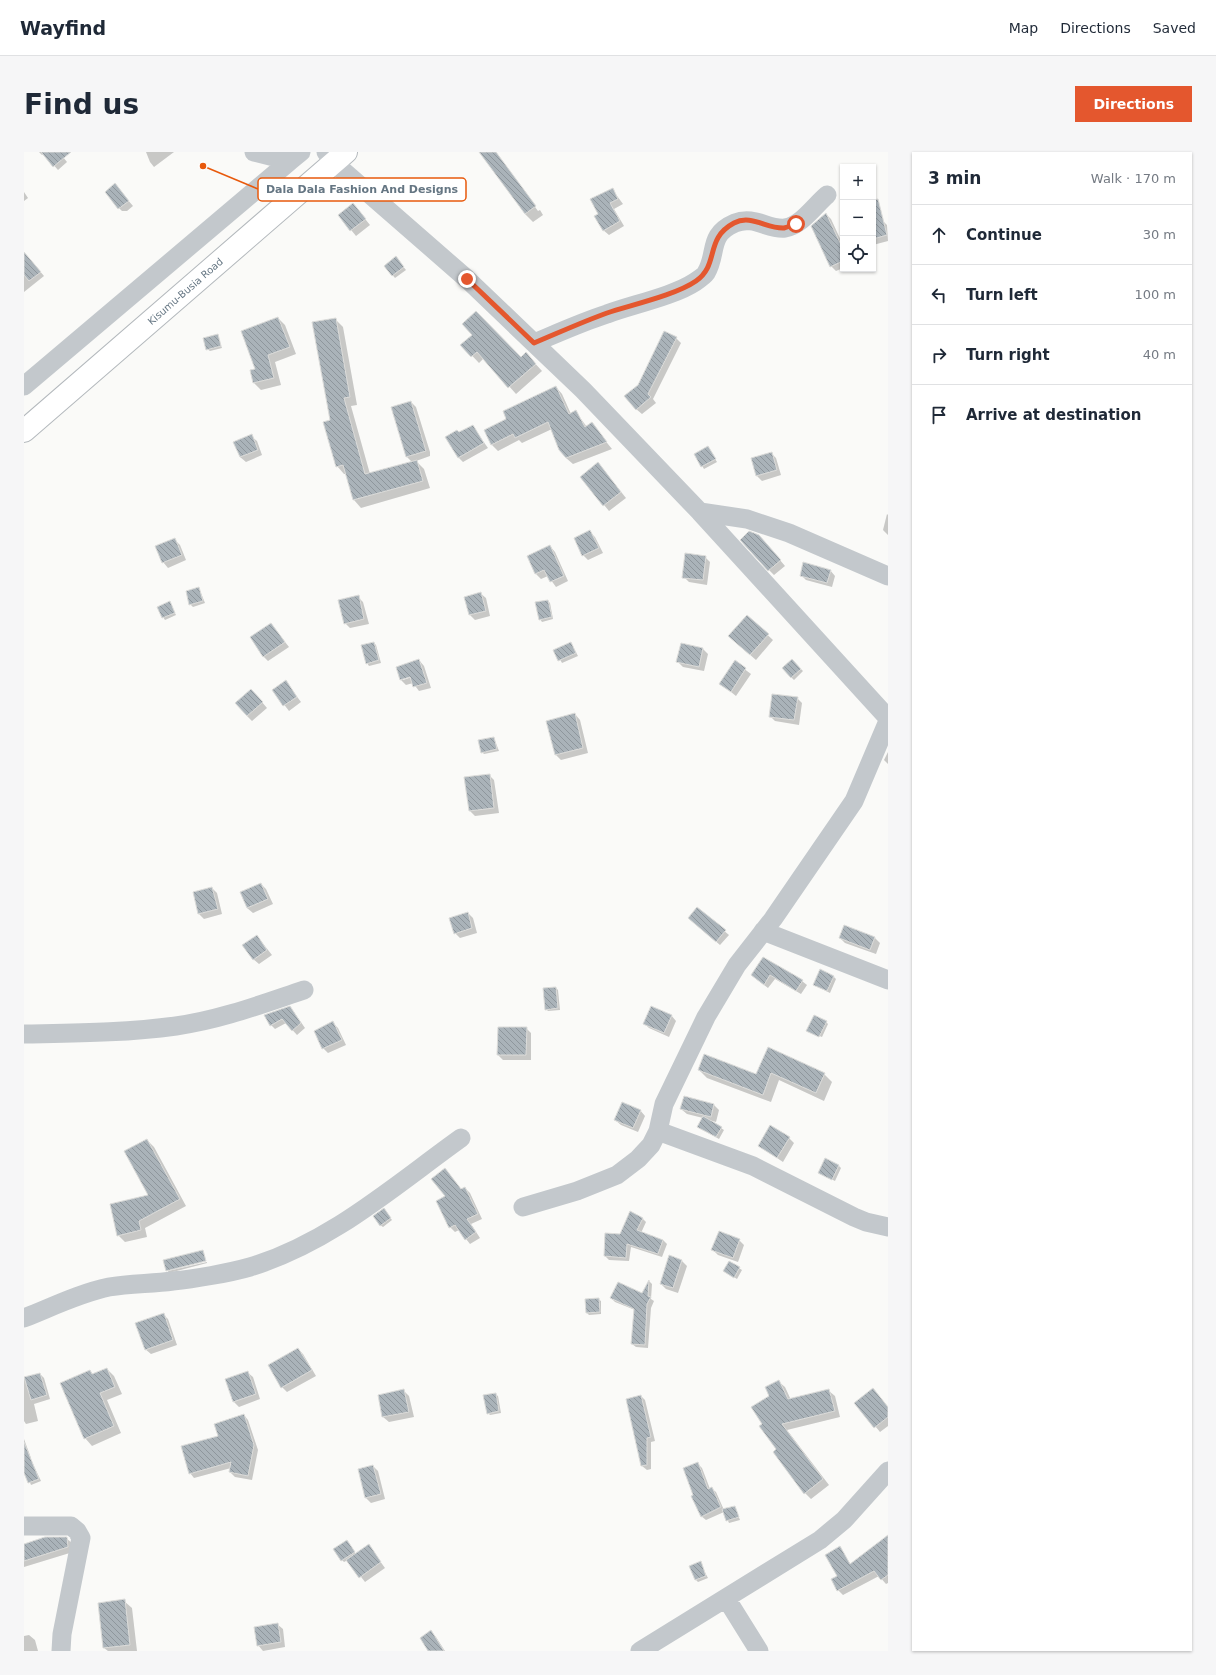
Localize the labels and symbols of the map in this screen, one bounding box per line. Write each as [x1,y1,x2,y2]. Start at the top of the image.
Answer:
callout: Dala Dala Fashion And Designs [258,178,466,201]
text: Dala Dala Fashion And Designs [266,183,458,196]
route start [787,215,805,233]
street label: Kisumu-Busia Road [146,256,225,327]
route end [458,270,476,288]

